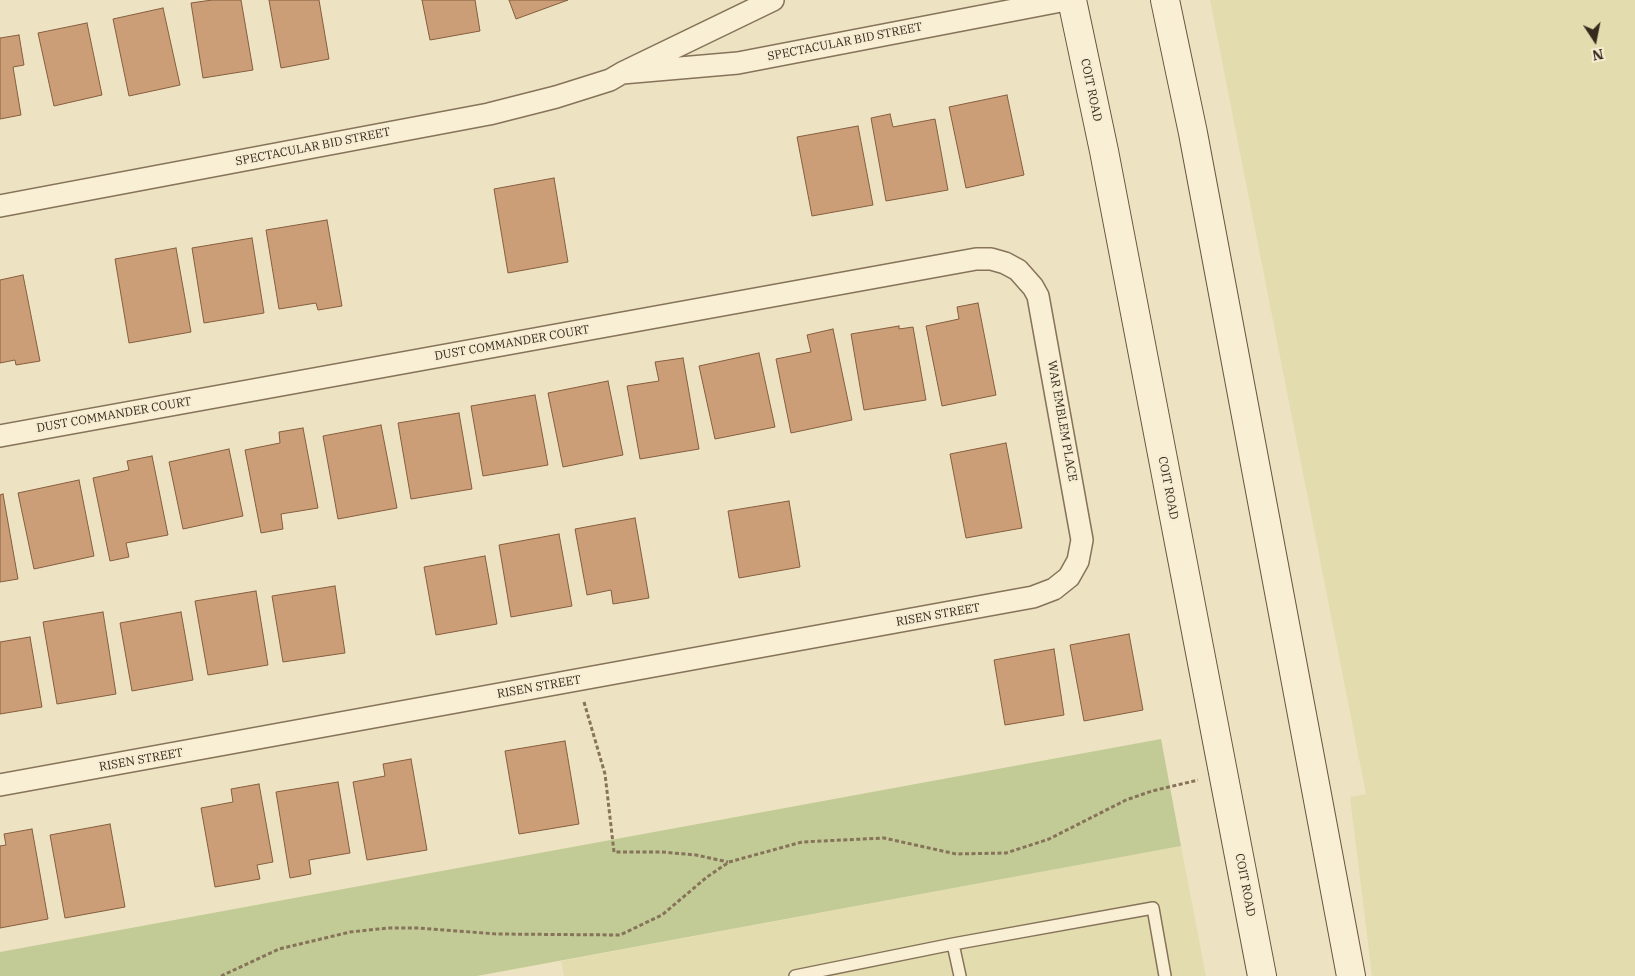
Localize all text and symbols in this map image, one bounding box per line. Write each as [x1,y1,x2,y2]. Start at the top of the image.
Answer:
north arrow [1570,15,1620,65]
street label: SPECTACULAR BID STREET [766,20,924,64]
text: N [1591,45,1605,65]
street label: COIT ROAD [1077,57,1105,123]
street label: SPECTACULAR BID STREET [234,125,392,169]
street label: DUST COMMANDER COURT [433,322,591,364]
street label: WAR EMBLEM PLACE [1044,359,1080,483]
street label: DUST COMMANDER COURT [35,394,193,436]
street label: COIT ROAD [1155,455,1181,521]
street label: RISEN STREET [895,601,981,629]
street label: RISEN STREET [496,673,582,701]
street label: RISEN STREET [98,746,184,774]
street label: COIT ROAD [1232,852,1258,918]

